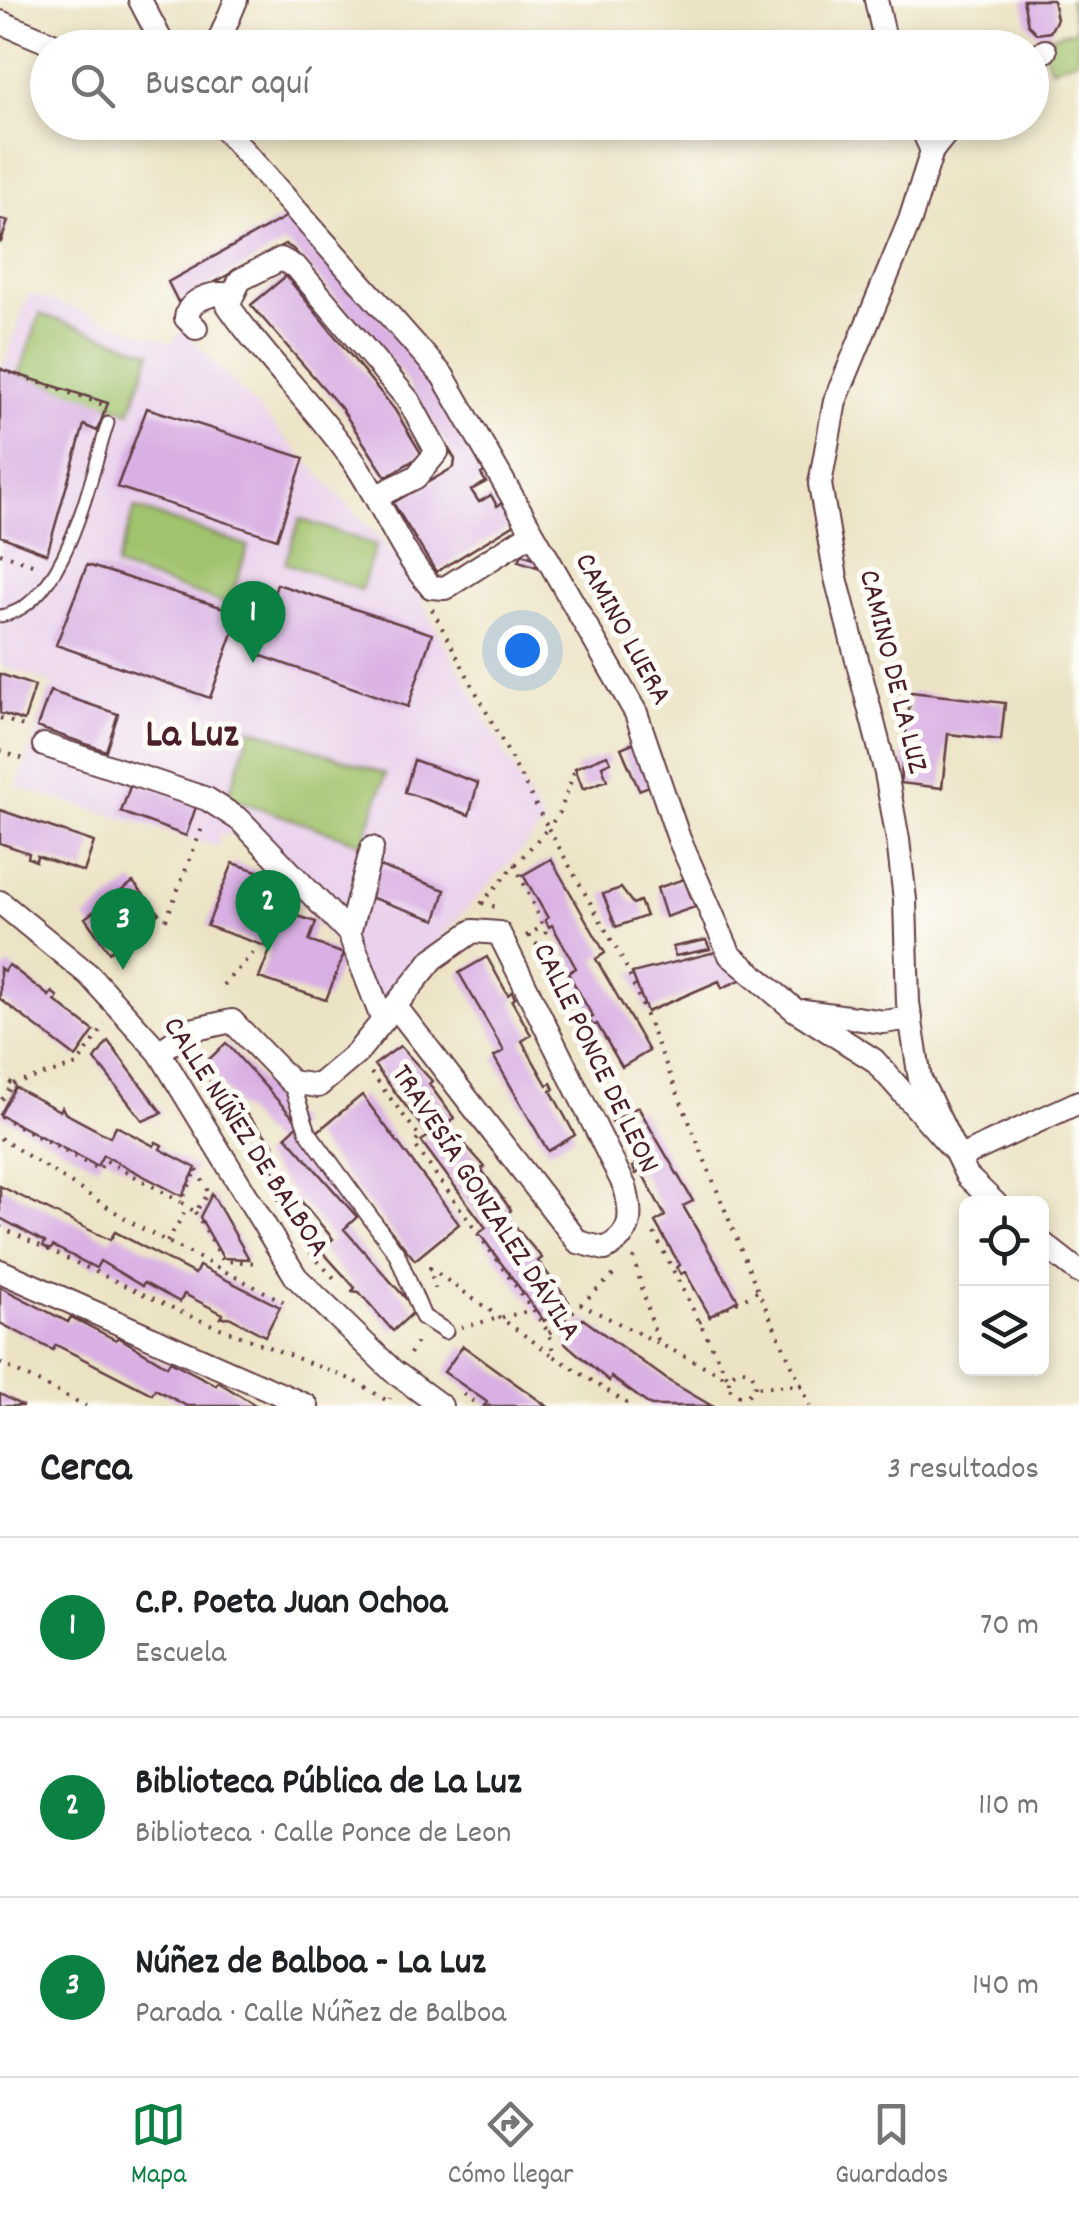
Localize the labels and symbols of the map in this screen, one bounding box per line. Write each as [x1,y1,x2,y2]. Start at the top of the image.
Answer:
street label: CAMINO LUERA [561,546,681,714]
street label: CAMINO DE LA LUZ [845,566,937,779]
pin: 1 [220,580,286,663]
your location [497,625,548,676]
district label: La Luz [145,709,239,766]
pin: 2 [236,870,300,952]
pin: 3 [90,888,156,970]
street label: CALLE PONCE DE LEON [520,937,668,1181]
street label: CALLE NÚÑEZ DE BALBOA [150,1009,338,1267]
street label: TRAVESÍA GONZALEZ DÁVILA [378,1057,590,1351]

